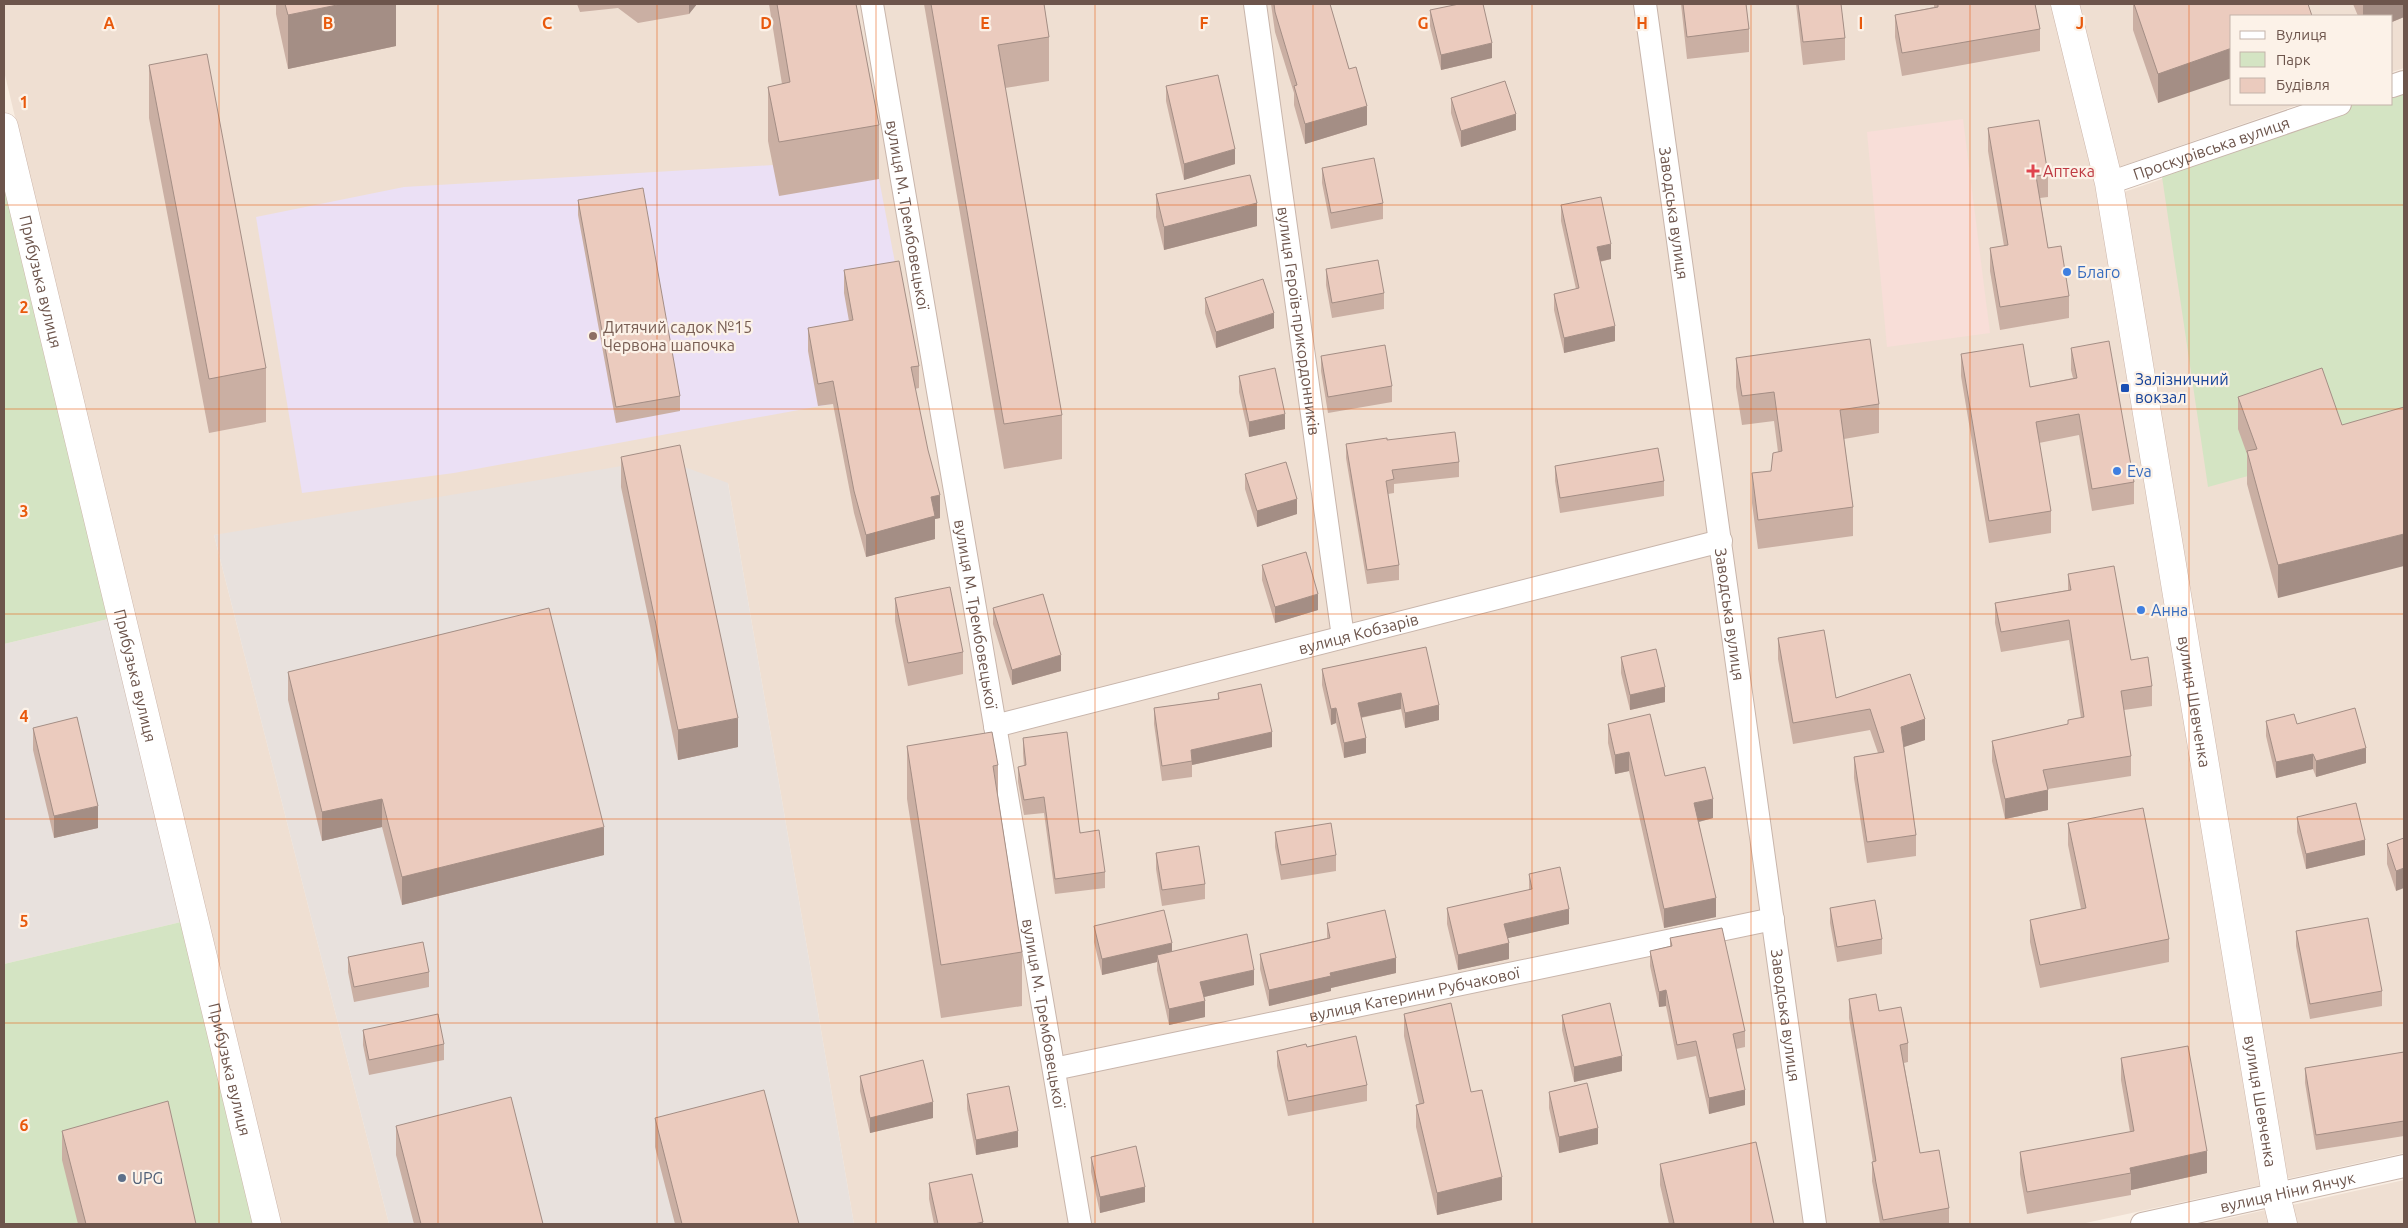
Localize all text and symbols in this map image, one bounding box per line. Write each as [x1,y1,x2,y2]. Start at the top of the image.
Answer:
text: A [103,14,115,32]
text: B [323,14,333,32]
text: C [542,14,552,32]
text: D [760,14,772,32]
text: E [980,14,990,32]
text: F [1200,14,1209,32]
text: G [1417,14,1429,32]
text: H [1636,14,1648,32]
text: I [1859,14,1863,32]
text: J [2076,14,2084,32]
legend [2230,15,2393,105]
text: Вулиця [2276,26,2327,43]
text: Парк [2276,51,2311,68]
text: Будівля [2276,76,2330,93]
text: 1 [19,93,29,111]
street label: Проскурівська вулиця [2131,113,2292,183]
street label: вулиця М. Трембовецької [883,119,933,312]
street label: Заводська вулиця [1656,145,1692,280]
place label: Аптека [2043,162,2095,180]
marker: Аптека [2027,165,2039,177]
street label: вулиця Героїв-прикордонників [1274,205,1324,436]
street label: Прибузька вулиця [16,213,66,350]
place label: Благо [2077,263,2120,281]
marker: Благо [2061,266,2073,278]
text: 2 [19,298,29,316]
place label: Дитячий садок №15 Червона шапочка [603,318,752,354]
marker: Дитячий садок №15 Червона шапочка [587,330,599,342]
place label: Залізничний вокзал [2135,370,2229,406]
marker: Залізничний вокзал [2119,382,2131,394]
place label: Eva [2127,462,2152,480]
marker: Eva [2111,465,2123,477]
text: 3 [19,502,29,520]
street label: вулиця М. Трембовецької [951,518,1001,711]
street label: Заводська вулиця [1712,547,1748,682]
place label: Анна [2151,601,2188,619]
marker: Анна [2135,604,2147,616]
street label: Прибузька вулиця [111,607,160,744]
street label: вулиця Кобзарів [1297,609,1420,657]
street label: вулиця Шевченка [2175,635,2214,769]
text: 4 [19,707,29,725]
text: 5 [19,912,29,930]
street label: вулиця М. Трембовецької [1019,917,1069,1111]
street label: Заводська вулиця [1768,948,1804,1083]
street label: вулиця Катерини Рубчакової [1307,963,1522,1025]
street label: Прибузька вулиця [205,1001,255,1138]
street label: вулиця Шевченка [2241,1034,2280,1168]
text: 6 [19,1116,29,1134]
street label: вулиця Ніни Янчук [2218,1168,2357,1215]
place label: UPG [132,1169,163,1187]
marker: UPG [116,1172,128,1184]

